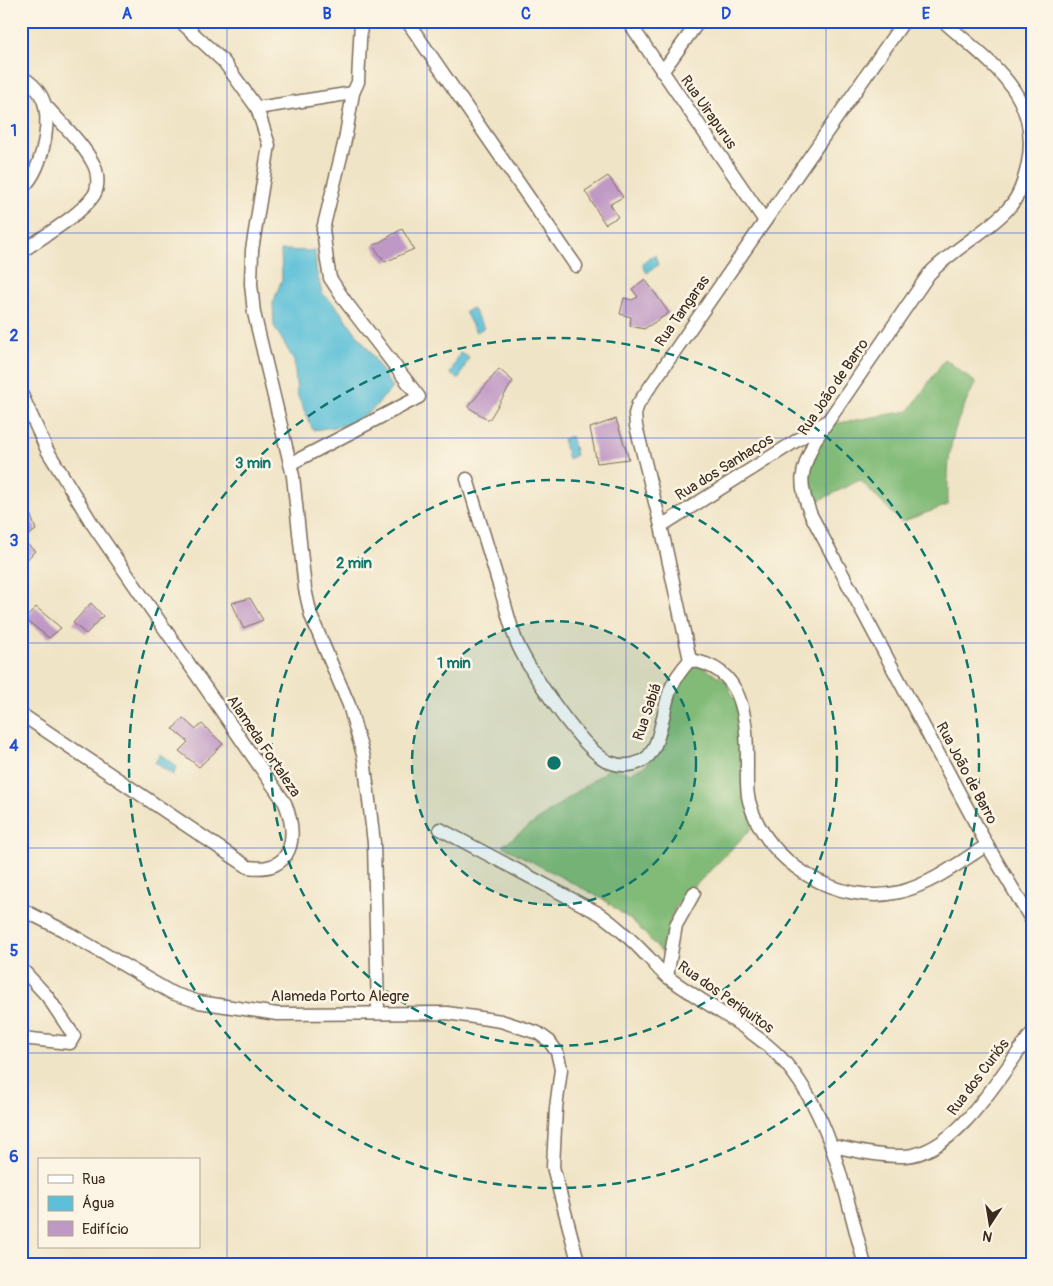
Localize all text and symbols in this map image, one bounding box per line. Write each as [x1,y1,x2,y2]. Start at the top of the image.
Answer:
text: A [122,4,133,24]
text: B [322,4,332,24]
text: C [521,4,531,24]
text: D [721,4,731,24]
text: E [922,4,931,24]
street label: Rua Uirapurus [676,72,741,153]
text: 1 [11,121,17,141]
street label: Rua Tangaras [651,272,714,351]
text: 2 [10,326,19,346]
street label: Rua João de Barro [794,335,873,439]
street label: Rua dos Sanhaços [672,430,777,505]
text: 3 min [235,454,271,473]
text: 3 [10,531,19,551]
text: 2 min [336,554,372,573]
text: 1 min [437,654,471,673]
street label: Rua Sabiá [629,681,666,743]
street label: Alameda Fortaleza [222,692,305,801]
street label: Rua João de Barro [932,719,1001,828]
text: 4 [9,736,19,756]
centre of rings [545,754,563,772]
text: 5 [10,941,19,961]
street label: Rua dos Periquitos [674,957,778,1038]
street label: Alameda Porto Alegre [271,987,410,1006]
street label: Rua dos Curiós [943,1035,1014,1119]
text: 6 [9,1147,19,1167]
legend [38,1158,200,1248]
text: Rua [82,1170,105,1189]
text: Água [82,1194,114,1213]
north arrow [966,1198,1016,1248]
text: Edifício [82,1220,128,1239]
text: N [981,1227,994,1246]

